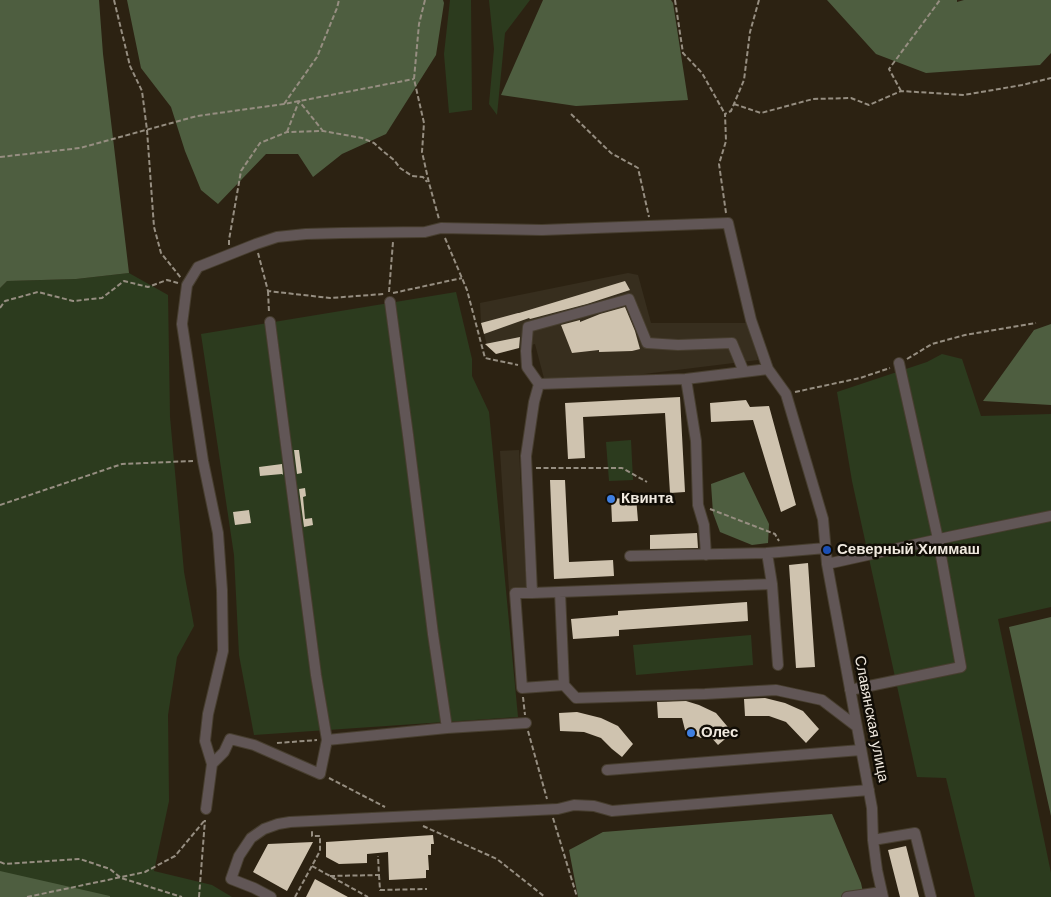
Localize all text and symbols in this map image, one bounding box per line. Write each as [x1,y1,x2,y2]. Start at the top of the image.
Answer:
place label: Квинта [621,490,673,508]
marker: Квинта [605,493,617,505]
place label: Северный Химмаш [837,541,980,559]
marker: Северный Химмаш [821,544,833,556]
street label: Славянская улица [850,654,892,784]
place label: Олес [701,724,738,742]
marker: Олес [685,727,697,739]

